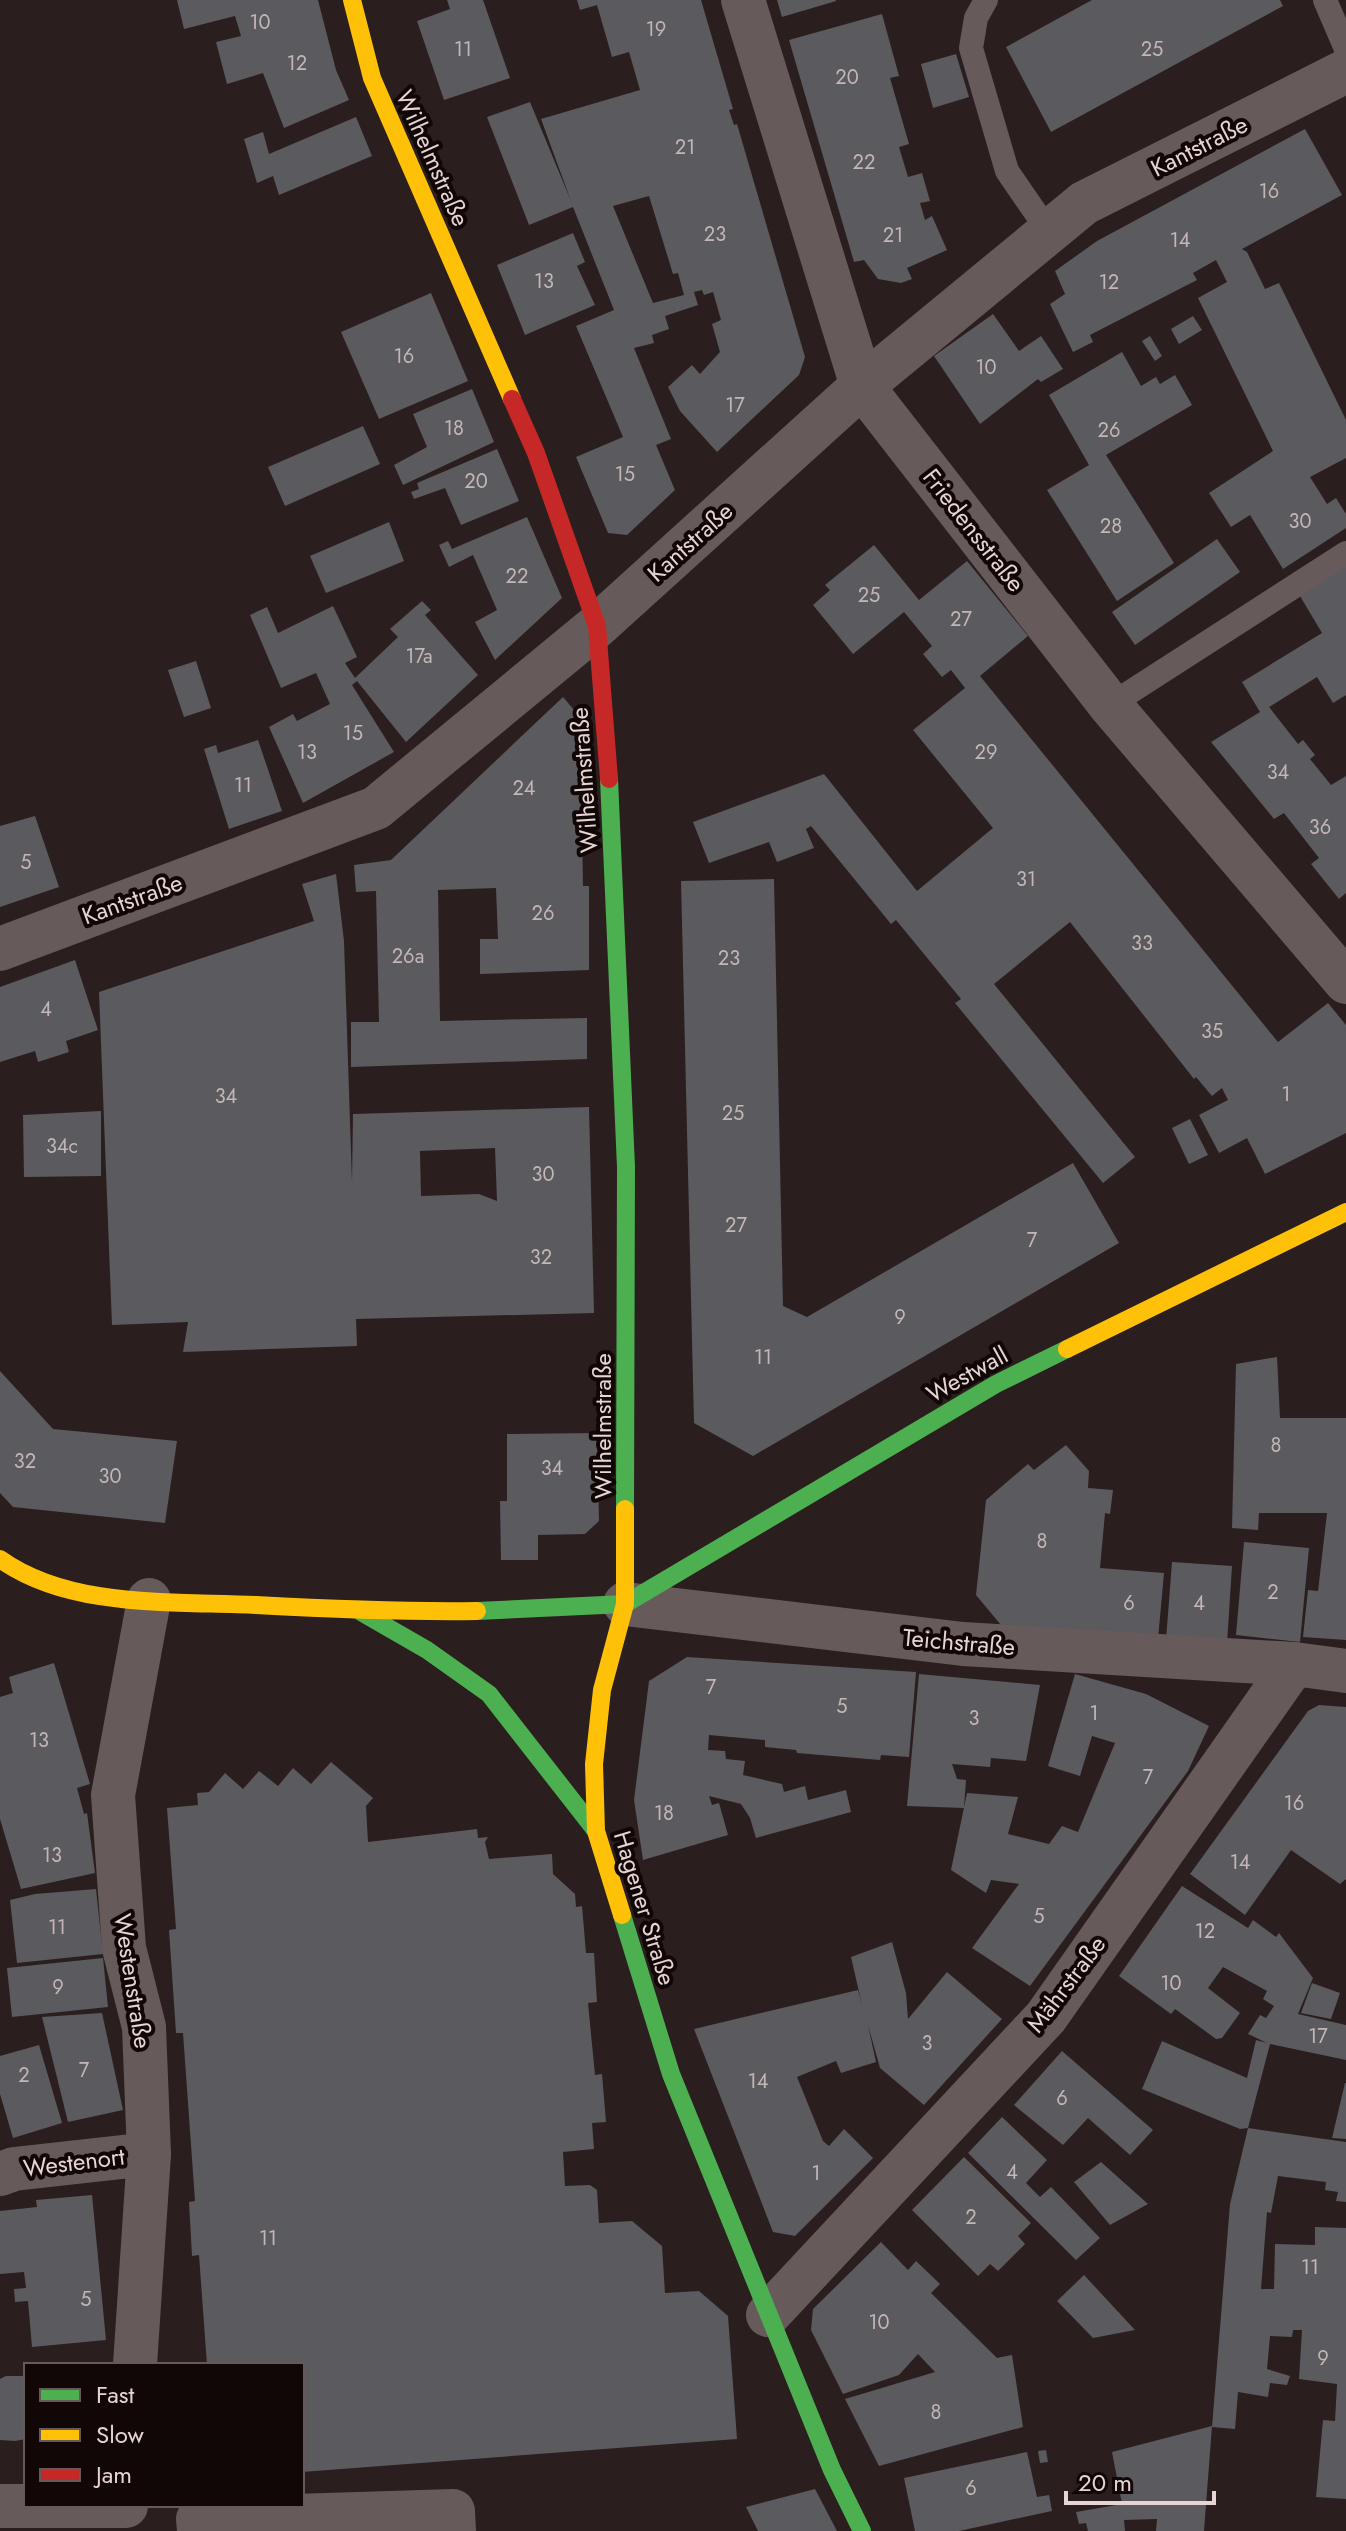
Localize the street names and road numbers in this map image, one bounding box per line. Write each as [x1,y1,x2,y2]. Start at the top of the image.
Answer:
street label: Wilhelmstraße [387,84,479,232]
street label: Kantstraße [1144,107,1254,185]
street label: Friedensstraße [915,461,1033,599]
street label: Kantstraße [639,494,741,590]
street label: Wilhelmstraße [561,706,607,854]
street label: Kantstraße [77,865,187,933]
street label: Westwall [920,1337,1014,1411]
street label: Wilhelmstraße [585,1353,620,1499]
street label: Teichstraße [901,1620,1017,1664]
street label: Hagener Straße [605,1826,685,1990]
street label: Westenstraße [105,1911,161,2051]
street label: Mährstraße [1018,1928,1114,2040]
street label: Westenort [21,2138,127,2186]

